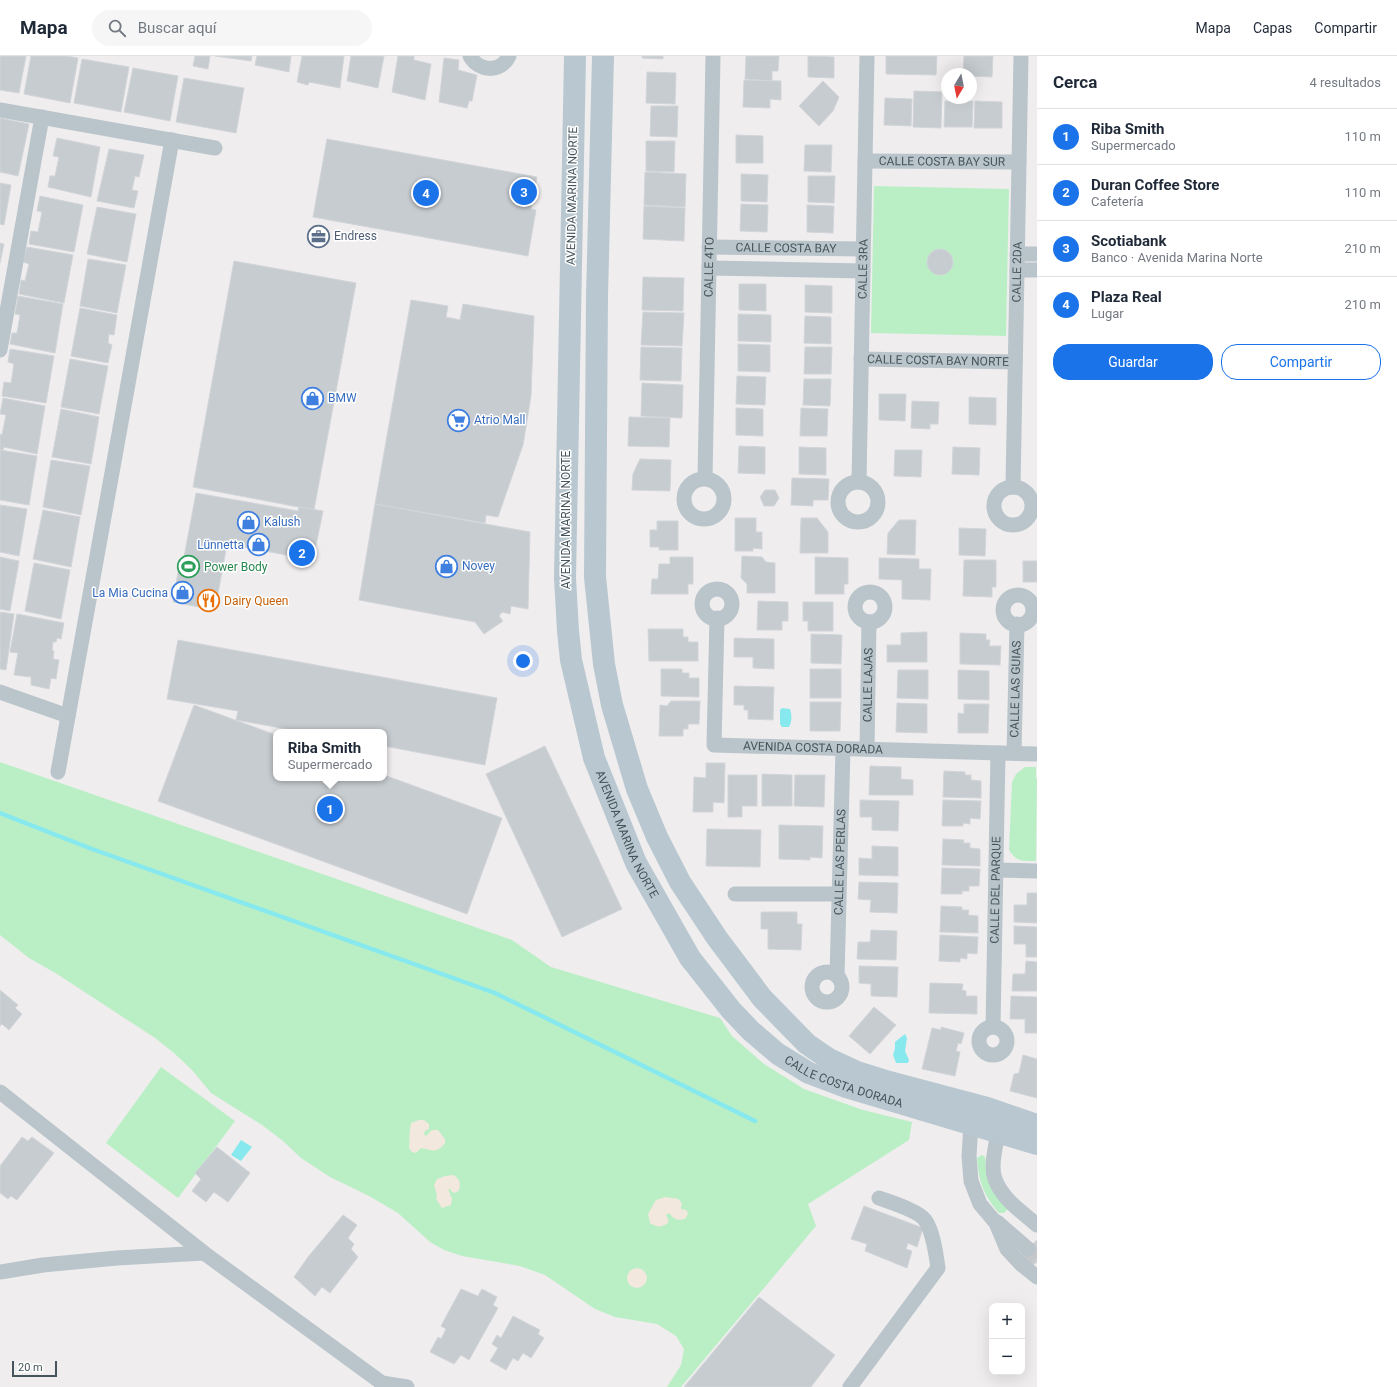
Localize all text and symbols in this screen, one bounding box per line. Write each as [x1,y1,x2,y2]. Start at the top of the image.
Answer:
search box [92,10,372,46]
text: Mapa [20,16,68,39]
icon: search [106,17,128,39]
text: Buscar aquí [138,19,217,37]
text: Mapa [1196,20,1231,36]
text: Capas [1253,20,1292,36]
text: Compartir [1314,20,1377,36]
north arrow [941,68,977,104]
text: Cerca [1053,72,1097,92]
text: 4 resultados [1309,75,1381,90]
text: Riba Smith [1091,120,1164,138]
street label: AVENIDA MARINA NORTE [564,126,580,265]
text: 1 [1062,129,1070,144]
text: 110 m [1344,129,1381,144]
text: Supermercado [1091,138,1176,153]
street label: CALLE COSTA BAY SUR [879,154,1006,169]
text: Duran Coffee Store [1091,176,1219,194]
pin: 3 [511,177,537,207]
pin: 4 [413,178,439,208]
text: 2 [1062,185,1070,200]
text: 110 m [1344,185,1381,200]
text: Cafetería [1091,194,1144,209]
office icon: Endress [305,223,331,249]
place label: Endress [334,229,377,243]
text: Scotiabank [1091,232,1166,250]
street label: CALLE 4TO [701,237,717,297]
street label: CALLE 3RA [855,239,871,299]
street label: CALLE COSTA BAY [735,240,837,256]
street label: CALLE 2DA [1009,241,1025,303]
text: 3 [1062,241,1070,256]
text: 210 m [1344,241,1381,256]
text: Banco · Avenida Marina Norte [1091,250,1263,265]
text: Plaza Real [1091,288,1162,306]
text: 4 [1062,297,1070,312]
text: 210 m [1344,297,1381,312]
text: Lugar [1091,306,1124,321]
button: Guardar [1053,344,1213,380]
button: Compartir [1221,344,1381,380]
street label: CALLE COSTA BAY NORTE [867,352,1009,369]
shop icon: BMW [300,385,326,411]
place label: BMW [328,391,357,405]
supermarket icon: Atrio Mall [445,407,471,433]
place label: Atrio Mall [474,413,525,427]
street label: AVENIDA MARINA NORTE [559,451,573,589]
shop icon: Kalush [236,509,262,535]
place label: Kalush [264,515,300,529]
shop icon: Lünnetta [246,532,272,558]
place label: Lünnetta [197,538,244,552]
pin: 2 [289,538,315,568]
shop icon: Novey [434,553,460,579]
sports icon: Power Body [175,554,201,580]
place label: Novey [462,559,495,573]
place label: Power Body [204,560,268,574]
shop icon: La Mia Cucina [170,580,196,606]
place label: La Mia Cucina [92,586,168,600]
restaurant icon: Dairy Queen [195,588,221,614]
place label: Dairy Queen [224,594,288,608]
street label: CALLE LAS GUIAS [1007,640,1024,738]
street label: CALLE LAJAS [860,648,876,722]
your location [513,651,533,671]
popup [273,729,387,781]
text: Riba Smith [288,739,361,757]
street label: AVENIDA COSTA DORADA [743,739,883,757]
text: Supermercado [288,757,372,772]
street label: AVENIDA MARINA NORTE [593,768,662,901]
pin: 1 [317,794,343,824]
street label: CALLE LAS PERLAS [832,809,848,915]
street label: CALLE DEL PARQUE [988,836,1003,944]
street label: CALLE COSTA DORADA [782,1053,905,1111]
map controls [989,1303,1025,1375]
button: + [989,1303,1025,1339]
button: − [989,1339,1025,1375]
scale bar [12,1359,57,1378]
text: 20 m [18,1361,43,1374]

